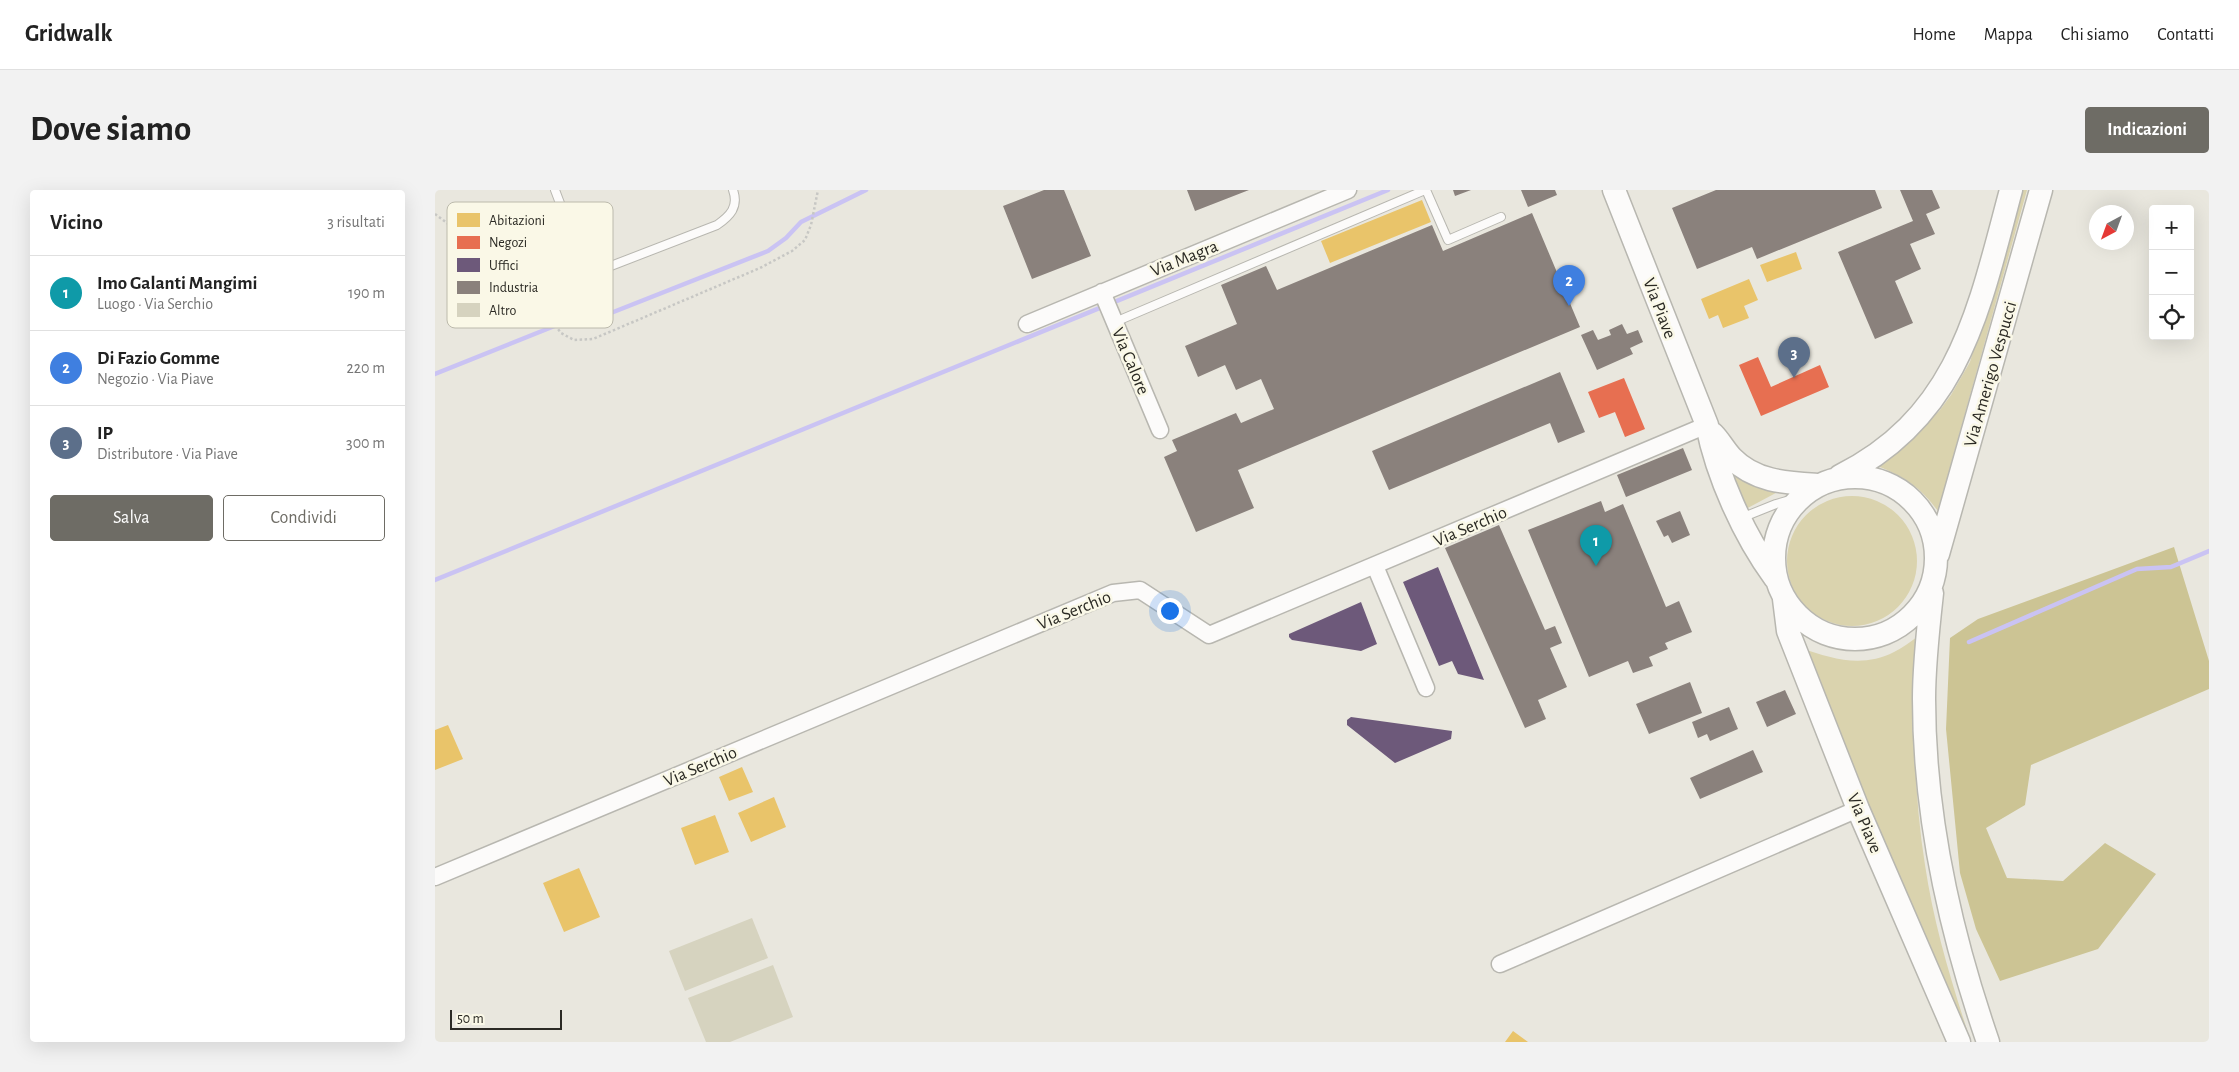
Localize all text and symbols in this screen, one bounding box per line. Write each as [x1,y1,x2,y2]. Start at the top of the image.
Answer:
text: Gridwalk [25,22,112,46]
text: Home [1912,26,1956,44]
text: Mappa [1984,26,2033,44]
text: Chi siamo [2061,26,2129,44]
text: Contatti [2157,26,2214,44]
button: Indicazioni [2085,107,2209,153]
text: Dove siamo [30,112,191,147]
legend [447,202,613,328]
north arrow [2089,205,2134,250]
map controls [2149,205,2194,340]
button: + [2149,205,2194,250]
text: Vicino [50,212,103,233]
text: 3 risultati [327,214,385,230]
text: Abitazioni [489,214,545,228]
text: Negozi [489,236,527,250]
street label: Via Magra [1148,237,1221,281]
button: − [2149,250,2194,295]
text: Uffici [489,259,519,273]
pin: 2 [1553,265,1585,306]
text: Imo Galanti Mangimi [97,274,258,293]
street label: Via Piave [1639,276,1679,341]
text: Industria [489,281,539,295]
text: 1 [63,285,69,301]
text: 190 m [348,285,385,301]
button: locate [2149,295,2194,340]
text: Luogo · Via Serchio [97,296,213,312]
street label: Via Amerigo Vespucci [1962,300,2020,449]
text: Altro [489,304,517,318]
street label: Via Calore [1108,325,1152,397]
pin: 3 [1778,337,1810,378]
text: Di Fazio Gomme [97,349,220,368]
text: 2 [62,360,70,376]
text: 220 m [347,360,385,376]
text: Negozio · Via Piave [97,371,214,387]
text: IP [97,424,113,443]
text: 3 [63,435,69,451]
text: 300 m [346,435,385,451]
text: Distributore · Via Piave [97,446,238,462]
button: Salva [50,495,213,541]
button: Condividi [223,495,385,541]
street label: Via Serchio [1431,503,1510,550]
pin: 1 [1580,525,1612,566]
street label: Via Serchio [1035,588,1114,634]
your location [1157,598,1183,624]
street label: Via Serchio [661,743,740,790]
street label: Via Piave [1843,791,1885,856]
scale bar [450,1007,563,1030]
text: 50 m [457,1012,484,1026]

